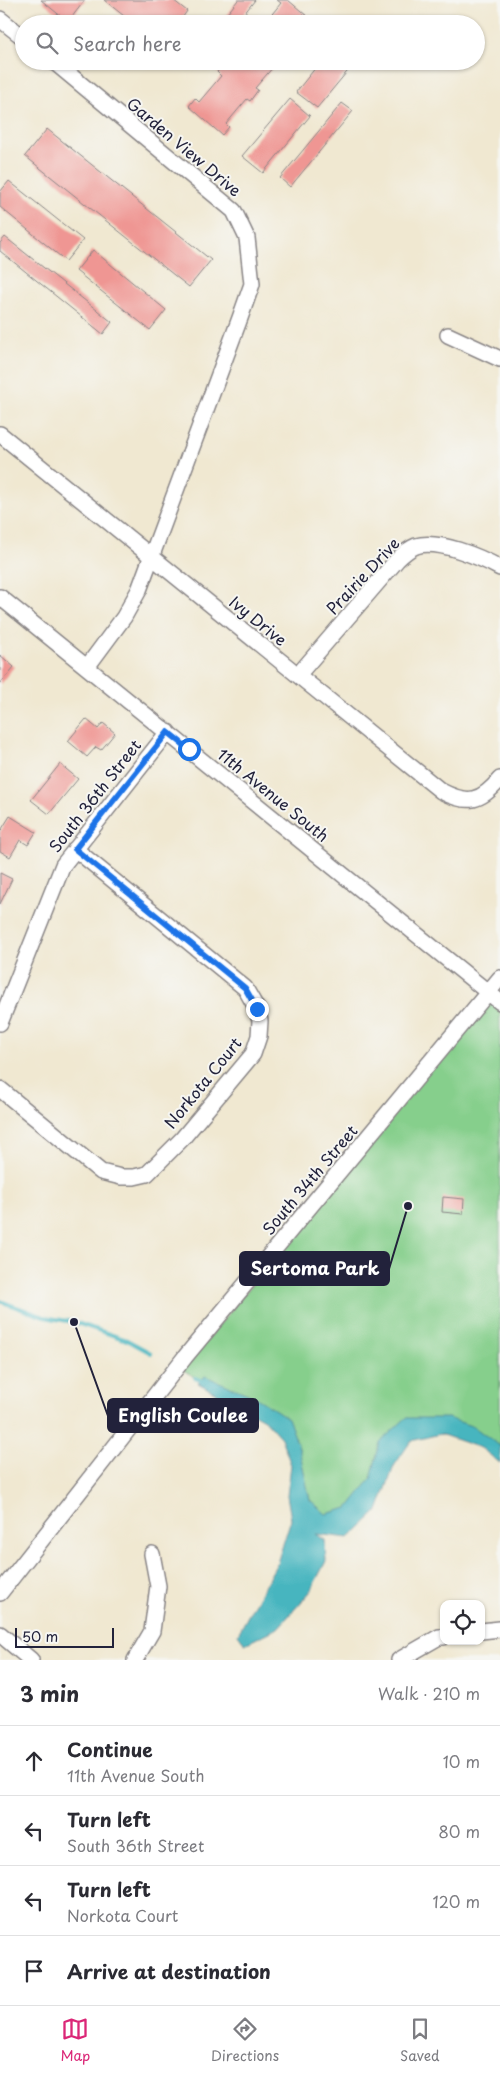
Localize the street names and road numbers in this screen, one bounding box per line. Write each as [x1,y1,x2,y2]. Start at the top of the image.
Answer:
street label: Garden View Drive [122,91,247,202]
street label: Prairie Drive [320,531,404,619]
street label: Ivy Drive [225,590,293,651]
street label: South 36th Street [42,734,146,857]
street label: 11th Avenue South [213,742,335,847]
street label: Norkota Court [158,1031,247,1133]
street label: South 34th Street [256,1119,362,1239]

